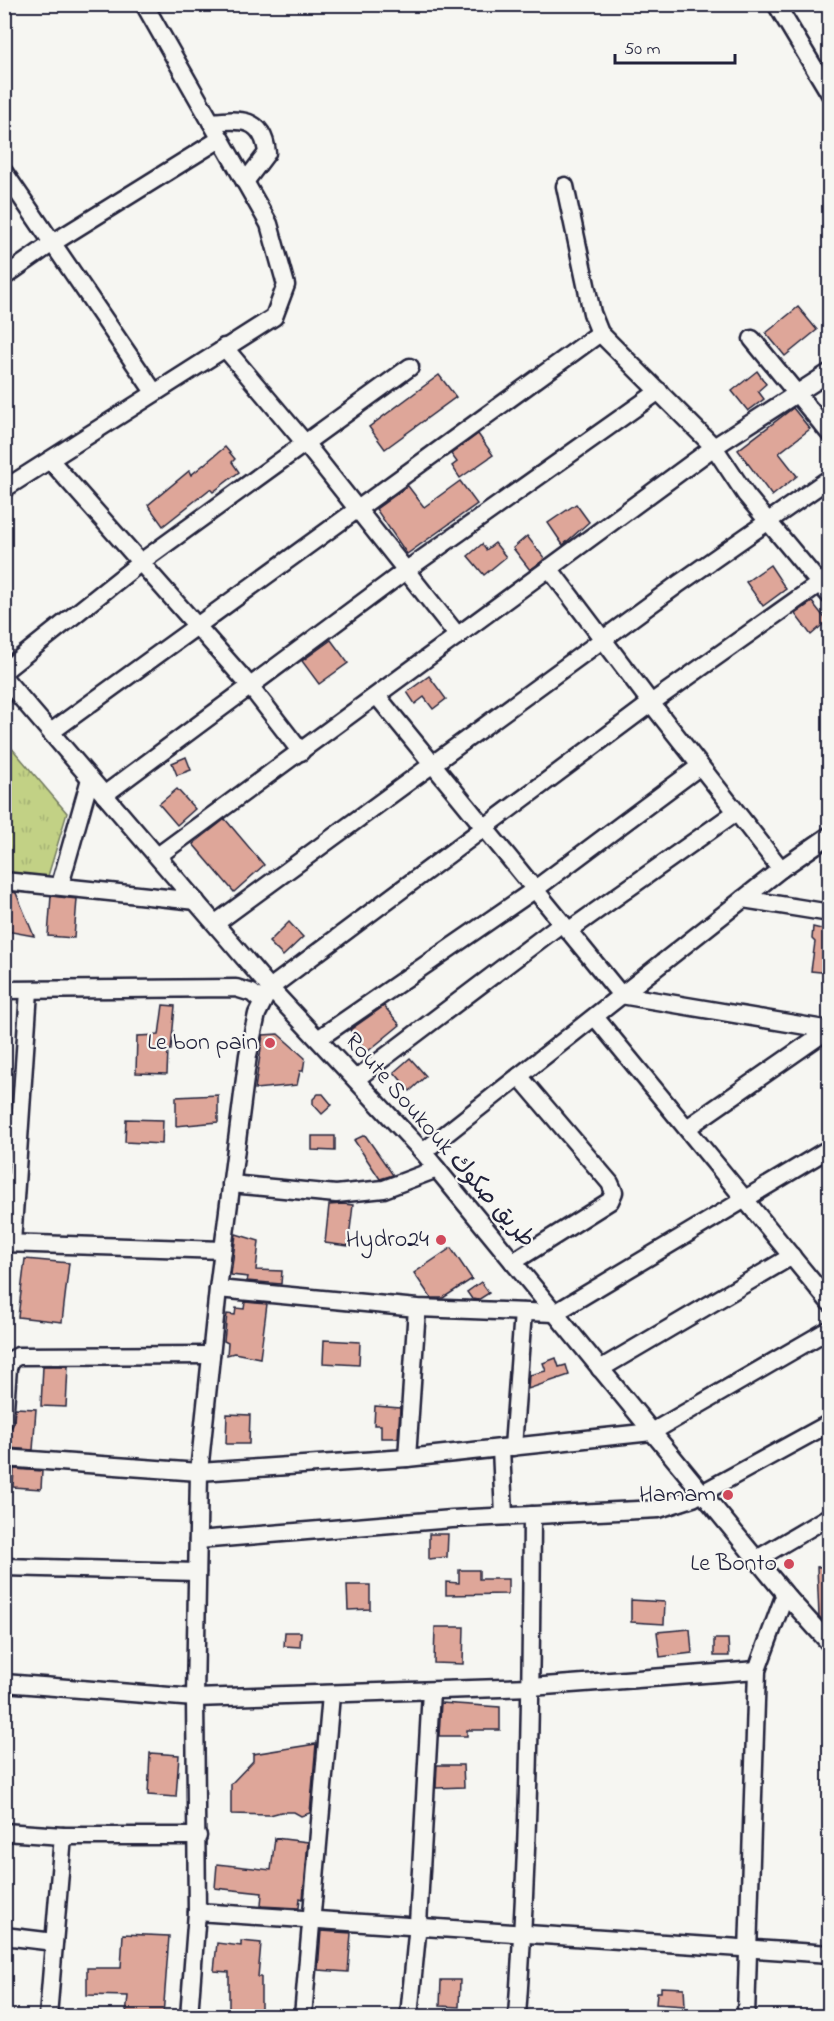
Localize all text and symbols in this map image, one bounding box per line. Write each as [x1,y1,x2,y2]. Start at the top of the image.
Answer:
scale bar [615,27,735,65]
text: 50 m [624,37,661,63]
street label: Route Soukouk طريق صكوك [335,1025,543,1257]
place label: Le bon pain [147,1026,258,1061]
marker: Le bon pain [263,1036,277,1050]
place label: Hydro24 [346,1223,429,1259]
marker: Hydro24 [434,1233,448,1247]
place label: Hamam [639,1478,716,1513]
marker: Hamam [721,1488,735,1502]
place label: Le Bonto [690,1547,777,1582]
marker: Le Bonto [782,1557,796,1571]

